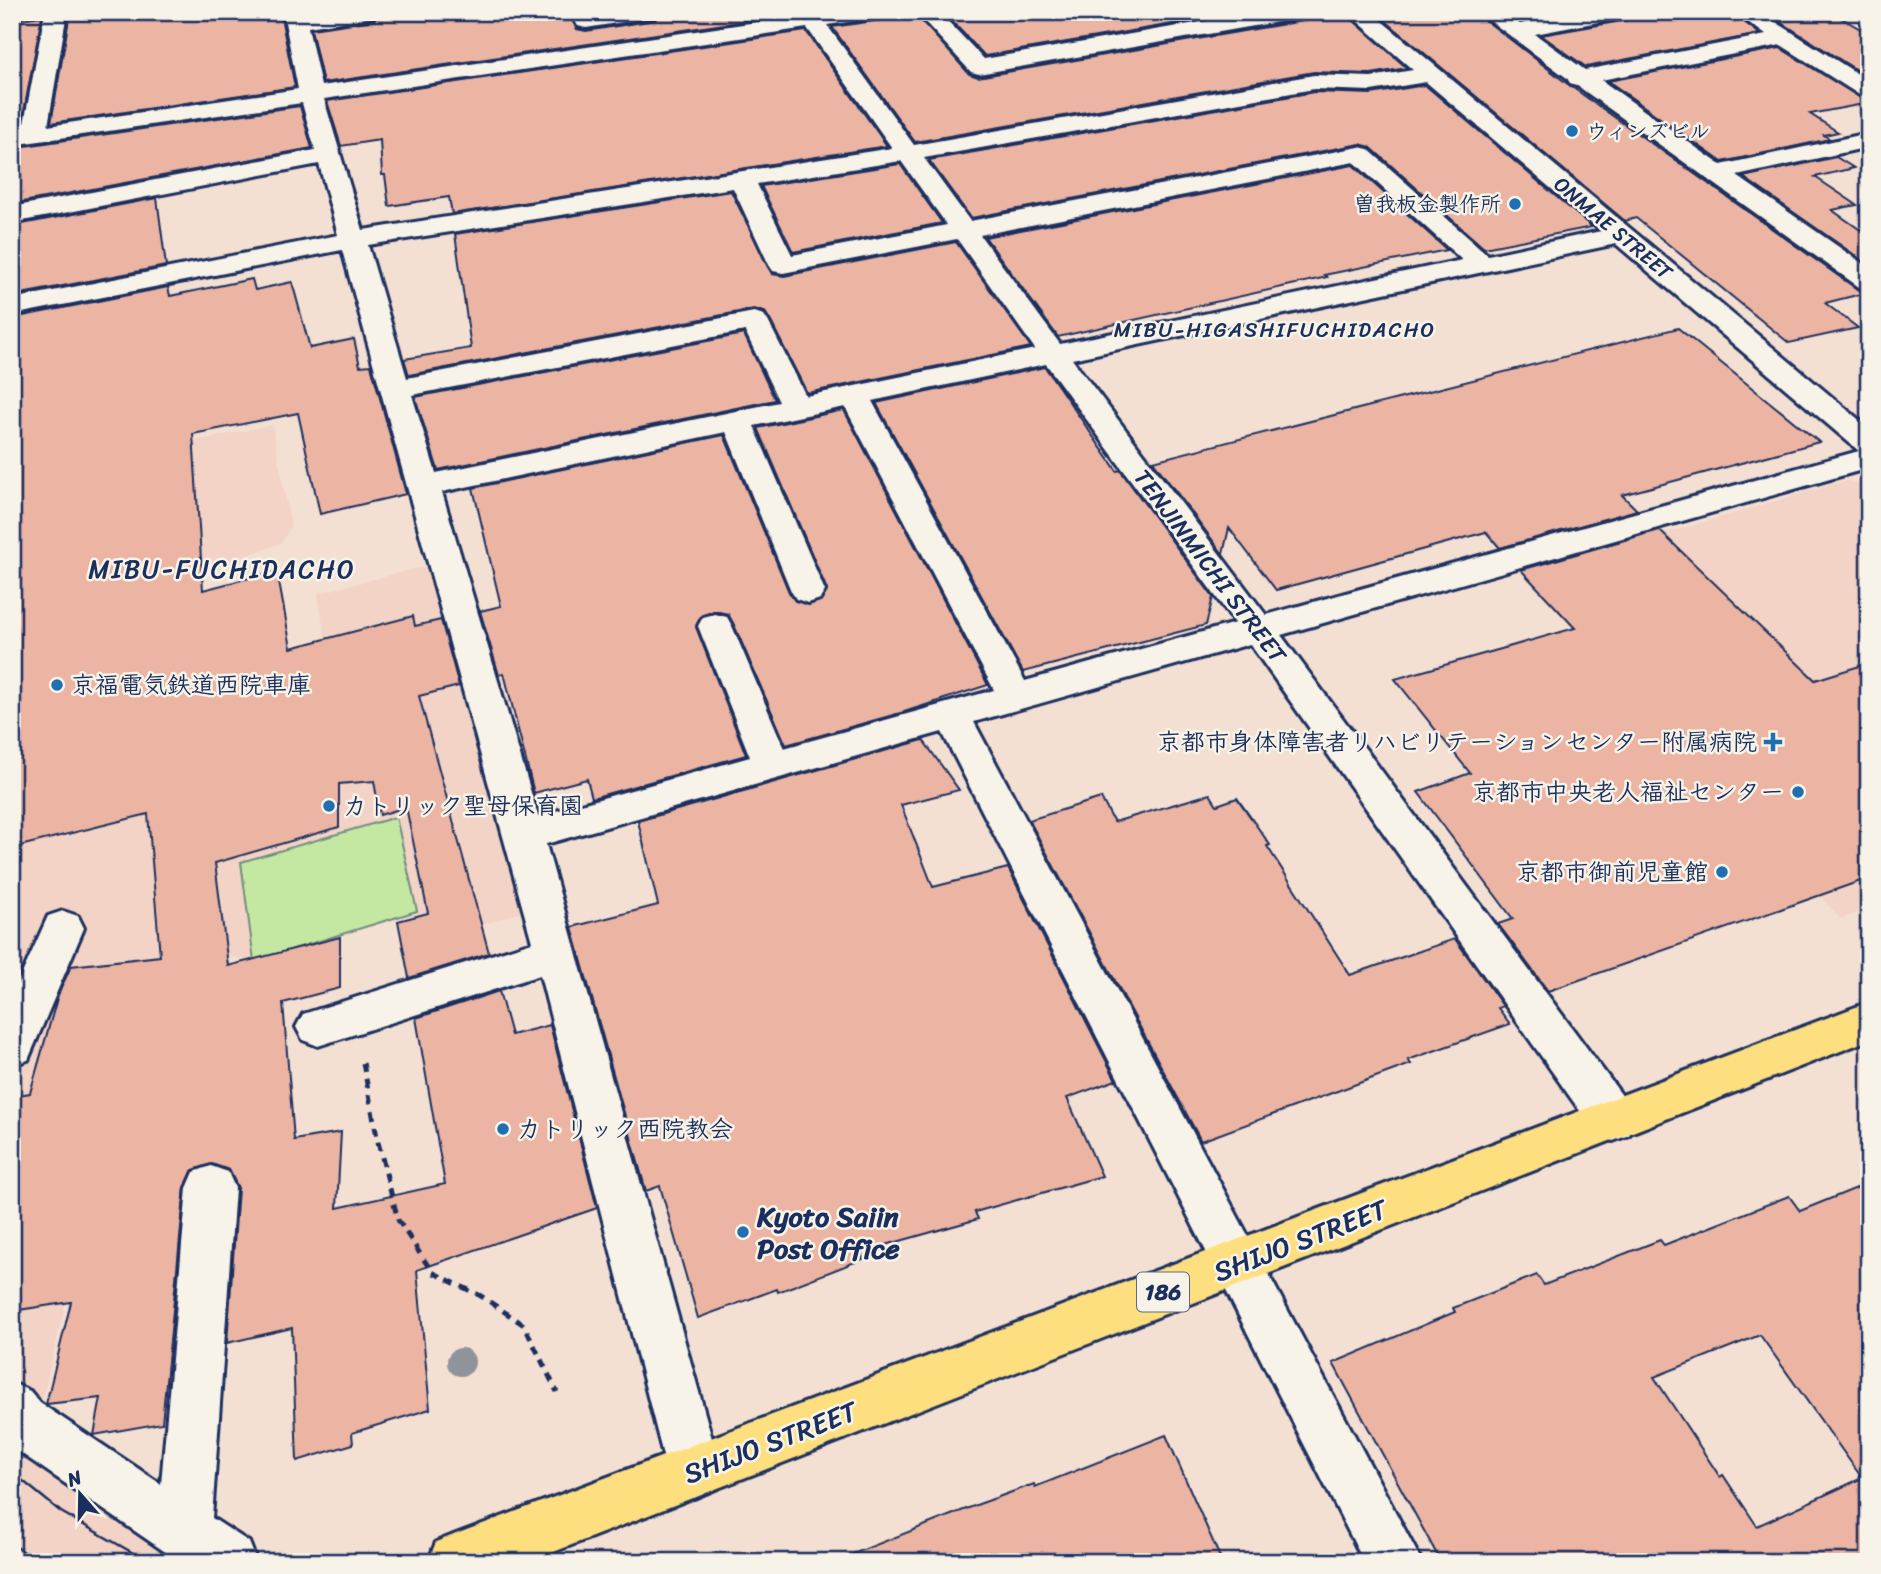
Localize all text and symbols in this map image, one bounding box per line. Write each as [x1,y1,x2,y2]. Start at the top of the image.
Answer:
place label: ウィンズビル [1586,112,1710,150]
marker: ウィンズビル [1564,123,1580,139]
street label: ONMAE STREET [1545,166,1682,291]
place label: 曽我板金製作所 [1354,185,1501,223]
marker: 曽我板金製作所 [1507,196,1523,212]
district label: MIBU-HIGASHIFUCHIDACHO [1114,311,1436,349]
street label: TENJINMICHI STREET [1123,460,1298,673]
district label: MIBU-FUCHIDACHO [88,546,356,592]
place label: 京福電気鉄道西院車庫 [71,664,311,706]
marker: 京福電気鉄道西院車庫 [49,677,65,693]
place label: 京都市身体障害者リハビリテーションセンター附属病院 [1157,721,1757,763]
marker: 京都市身体障害者リハビリテーションセンター附属病院 [1763,732,1783,752]
place label: 京都市中央老人福祉センター [1472,771,1784,813]
marker: 京都市中央老人福祉センター [1790,784,1806,800]
place label: カトリック聖母保育園 [343,785,583,827]
marker: カトリック聖母保育園 [321,798,337,814]
place label: 京都市御前児童館 [1516,851,1708,893]
marker: 京都市御前児童館 [1714,864,1730,880]
place label: カトリック西院教会 [517,1108,733,1150]
marker: カトリック西院教会 [495,1121,511,1137]
street label: SHIJO STREET [1206,1184,1396,1296]
place label: Kyoto Saiin Post Office [756,1192,900,1273]
marker: Kyoto Saiin Post Office [735,1224,751,1240]
road number: 186 [1137,1273,1189,1312]
street label: SHIJO STREET [676,1386,866,1498]
north arrow [46,1458,116,1528]
text: N [62,1460,87,1497]

